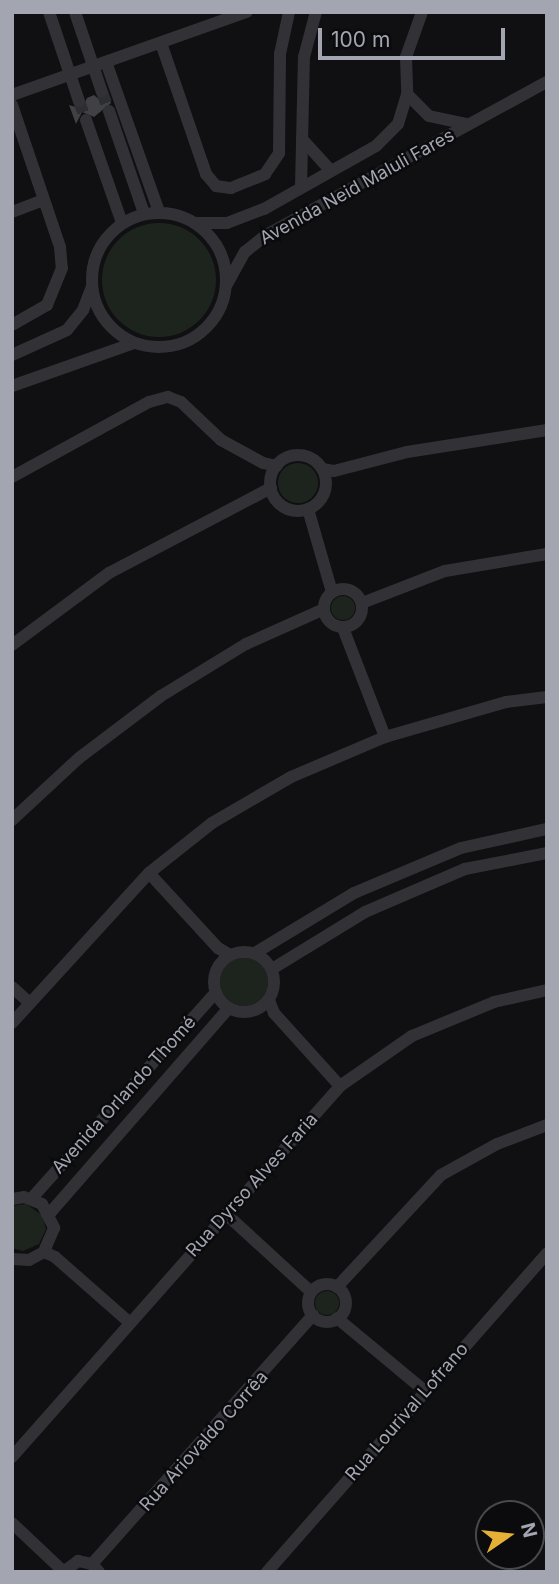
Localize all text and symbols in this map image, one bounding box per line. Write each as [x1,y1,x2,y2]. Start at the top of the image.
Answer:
scale bar [321,14,508,58]
text: 100 m [331,27,390,52]
street label: Avenida Neid Maluli Fares [256,124,458,250]
street label: Avenida Orlando Thomé [47,1012,201,1178]
street label: Rua Dyrso Alves Faria [182,1109,322,1261]
street label: Rua Lourival Lofrano [341,1339,473,1485]
street label: Rua Ariovaldo Corrêa [135,1366,273,1516]
north arrow [475,1500,545,1570]
text: N [516,1520,542,1540]

